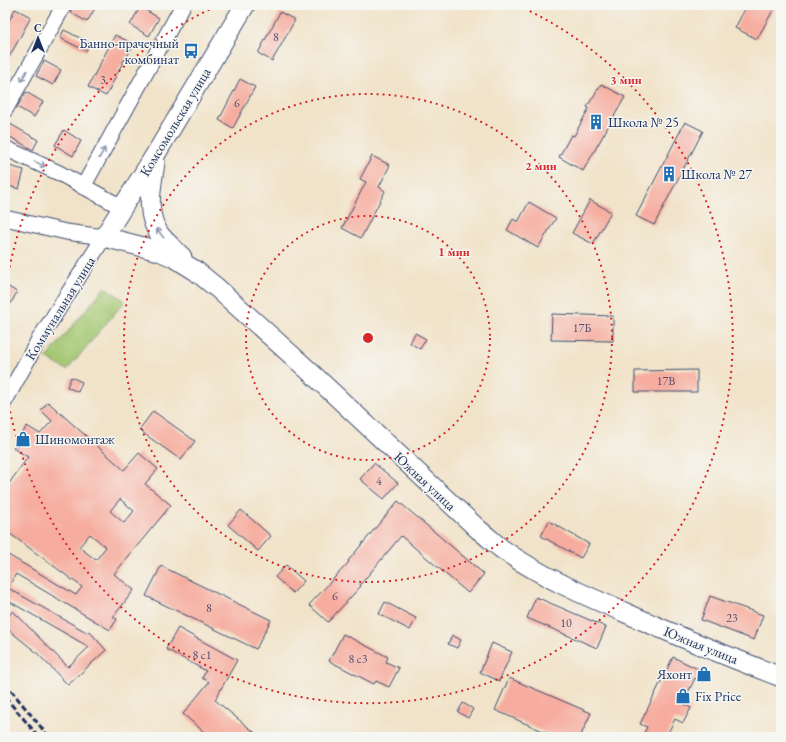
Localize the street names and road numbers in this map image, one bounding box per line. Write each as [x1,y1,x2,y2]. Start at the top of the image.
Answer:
street label: Комсомольская улица [135,64,215,180]
street label: Коммунальная улица [21,252,99,363]
street label: Южная улица [390,448,460,515]
street label: Южная улица [661,622,741,668]

